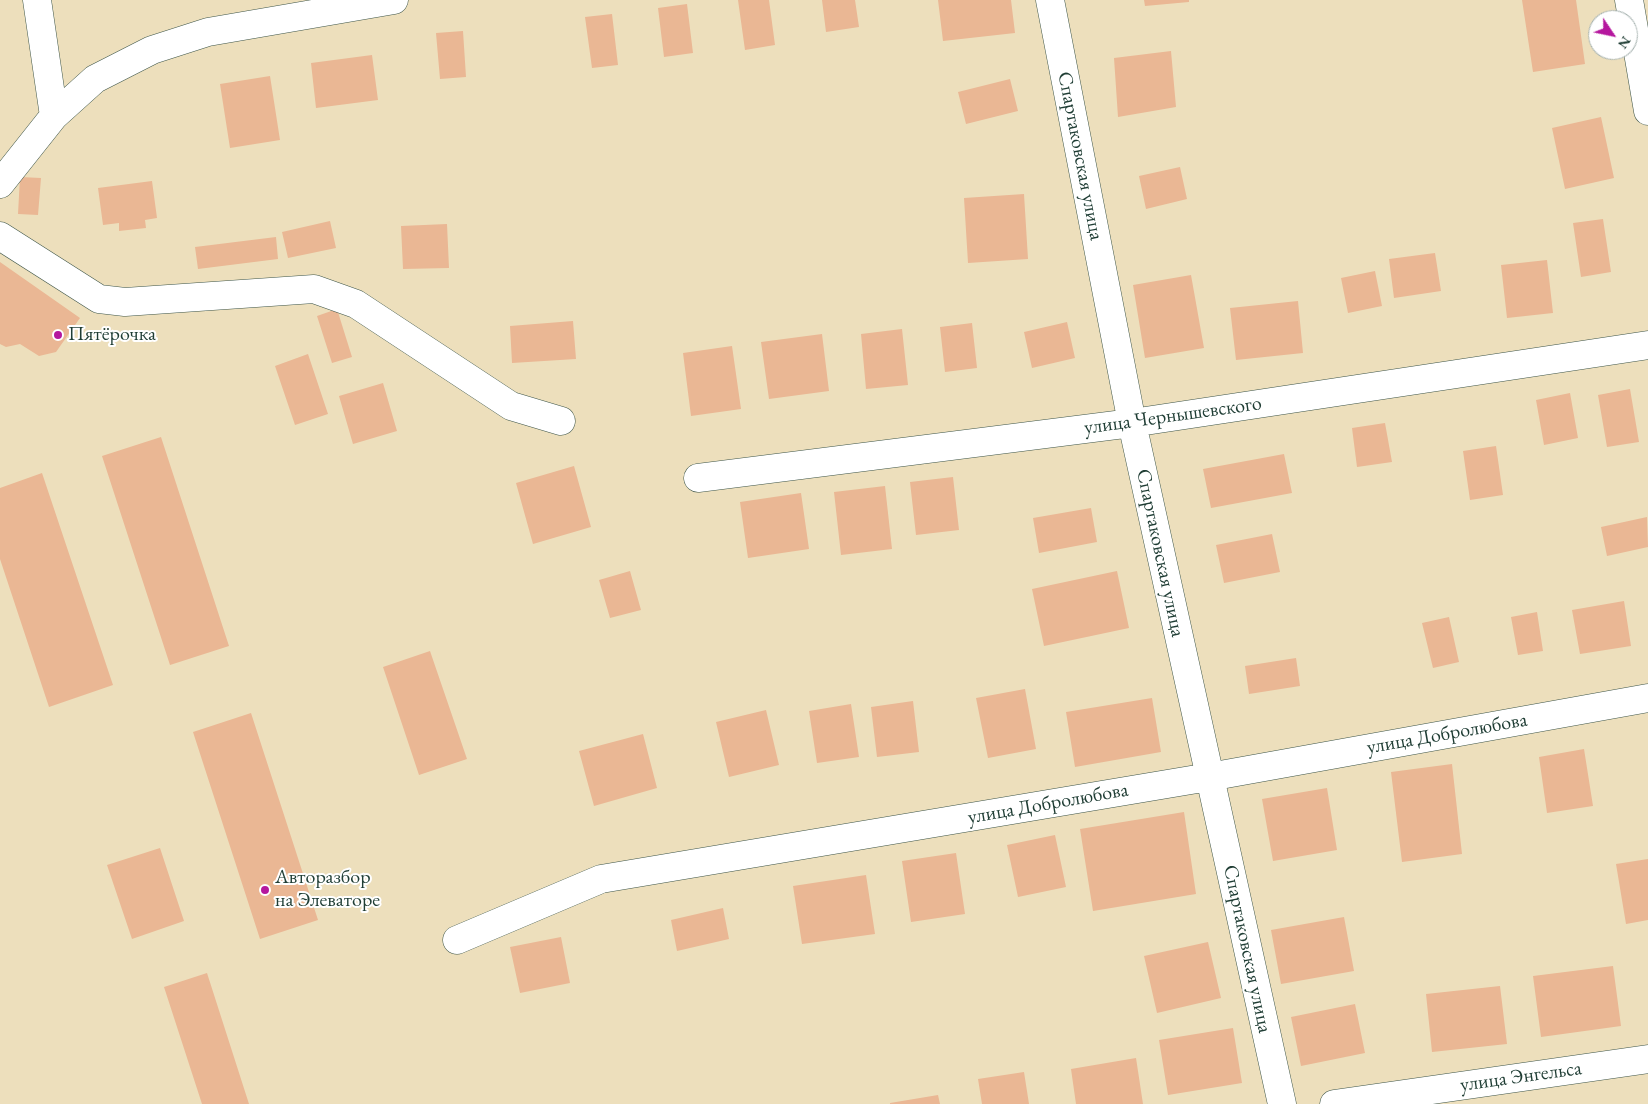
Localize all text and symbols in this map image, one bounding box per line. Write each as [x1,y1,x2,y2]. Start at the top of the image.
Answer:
north arrow [1588,10,1638,60]
text: N [1614,33,1635,53]
street label: Спартаковская улица [1052,70,1108,242]
place label: Пятёрочка [68,323,156,347]
marker: Пятёрочка [52,329,64,341]
street label: улица Чернышевского [1083,392,1263,440]
street label: Спартаковская улица [1130,467,1190,639]
street label: улица Добролюбова [1365,708,1529,760]
street label: улица Добролюбова [966,778,1130,830]
street label: Спартаковская улица [1217,863,1277,1035]
place label: Авторазбор на Элеваторе [275,866,380,913]
marker: Авторазбор на Элеваторе [259,884,271,896]
street label: улица Энгельса [1459,1057,1583,1097]

